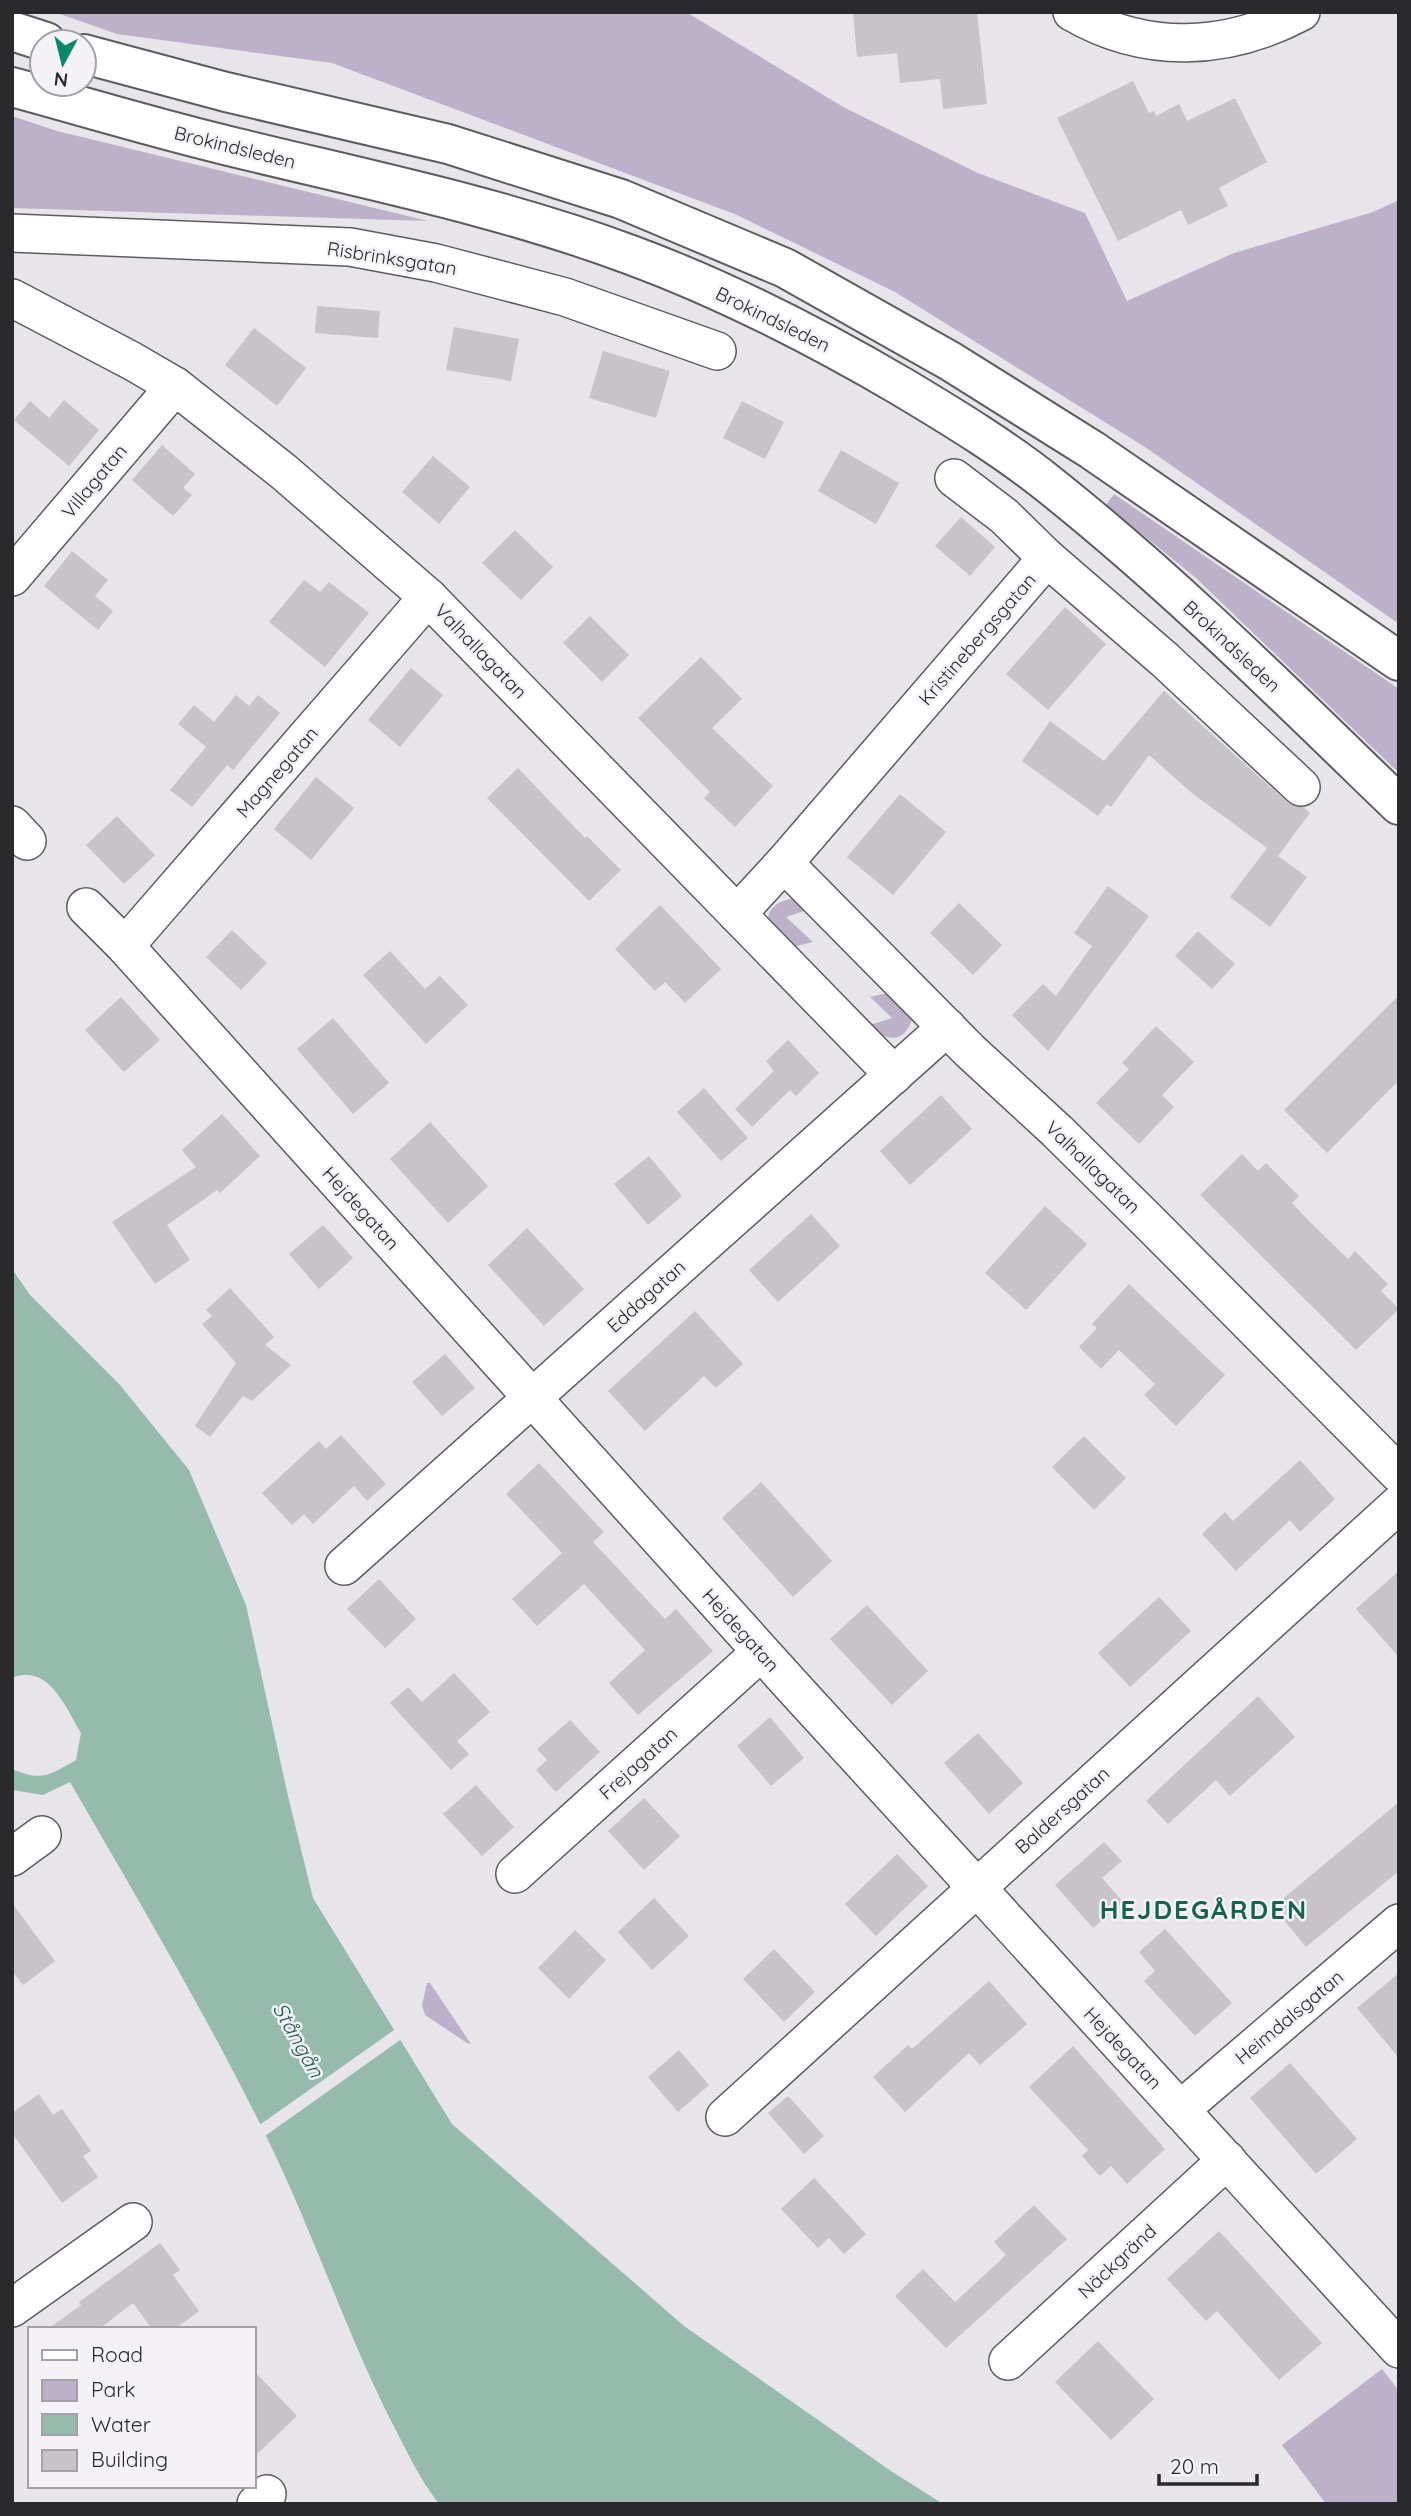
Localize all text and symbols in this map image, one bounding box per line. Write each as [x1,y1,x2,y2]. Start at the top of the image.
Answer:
north arrow [28,28,98,98]
text: N [53,67,69,93]
street label: Brokindsleden [172,120,298,174]
street label: Risbrinksgatan [326,236,458,280]
street label: Brokindsleden [712,281,834,357]
street label: Villagatan [56,439,132,523]
street label: Kristinebergsgatan [913,568,1041,710]
street label: Brokindsleden [1178,595,1286,697]
street label: Valhallagatan [430,598,532,704]
street label: Magnegatan [231,722,323,822]
street label: Valhallagatan [1040,1116,1146,1218]
street label: Hejdegatan [317,1161,405,1255]
street label: Eddagatan [602,1254,690,1338]
street label: Hejdegatan [697,1583,785,1677]
street label: Frejagatan [594,1722,682,1804]
street label: Baldersgatan [1010,1761,1114,1859]
district label: HEJDEGÅRDEN [1100,1893,1308,1926]
street label: Heimdalsgatan [1230,1965,1348,2069]
water label: Stångån [268,1998,330,2082]
street label: Hejdegatan [1079,2002,1167,2094]
street label: Näckgränd [1073,2219,1161,2303]
legend [28,2327,256,2488]
text: Road [91,2341,143,2367]
text: Park [91,2376,135,2402]
text: Water [91,2411,151,2437]
scale bar [1159,2442,1257,2486]
text: Building [91,2446,168,2472]
text: 20 m [1170,2453,1219,2479]

